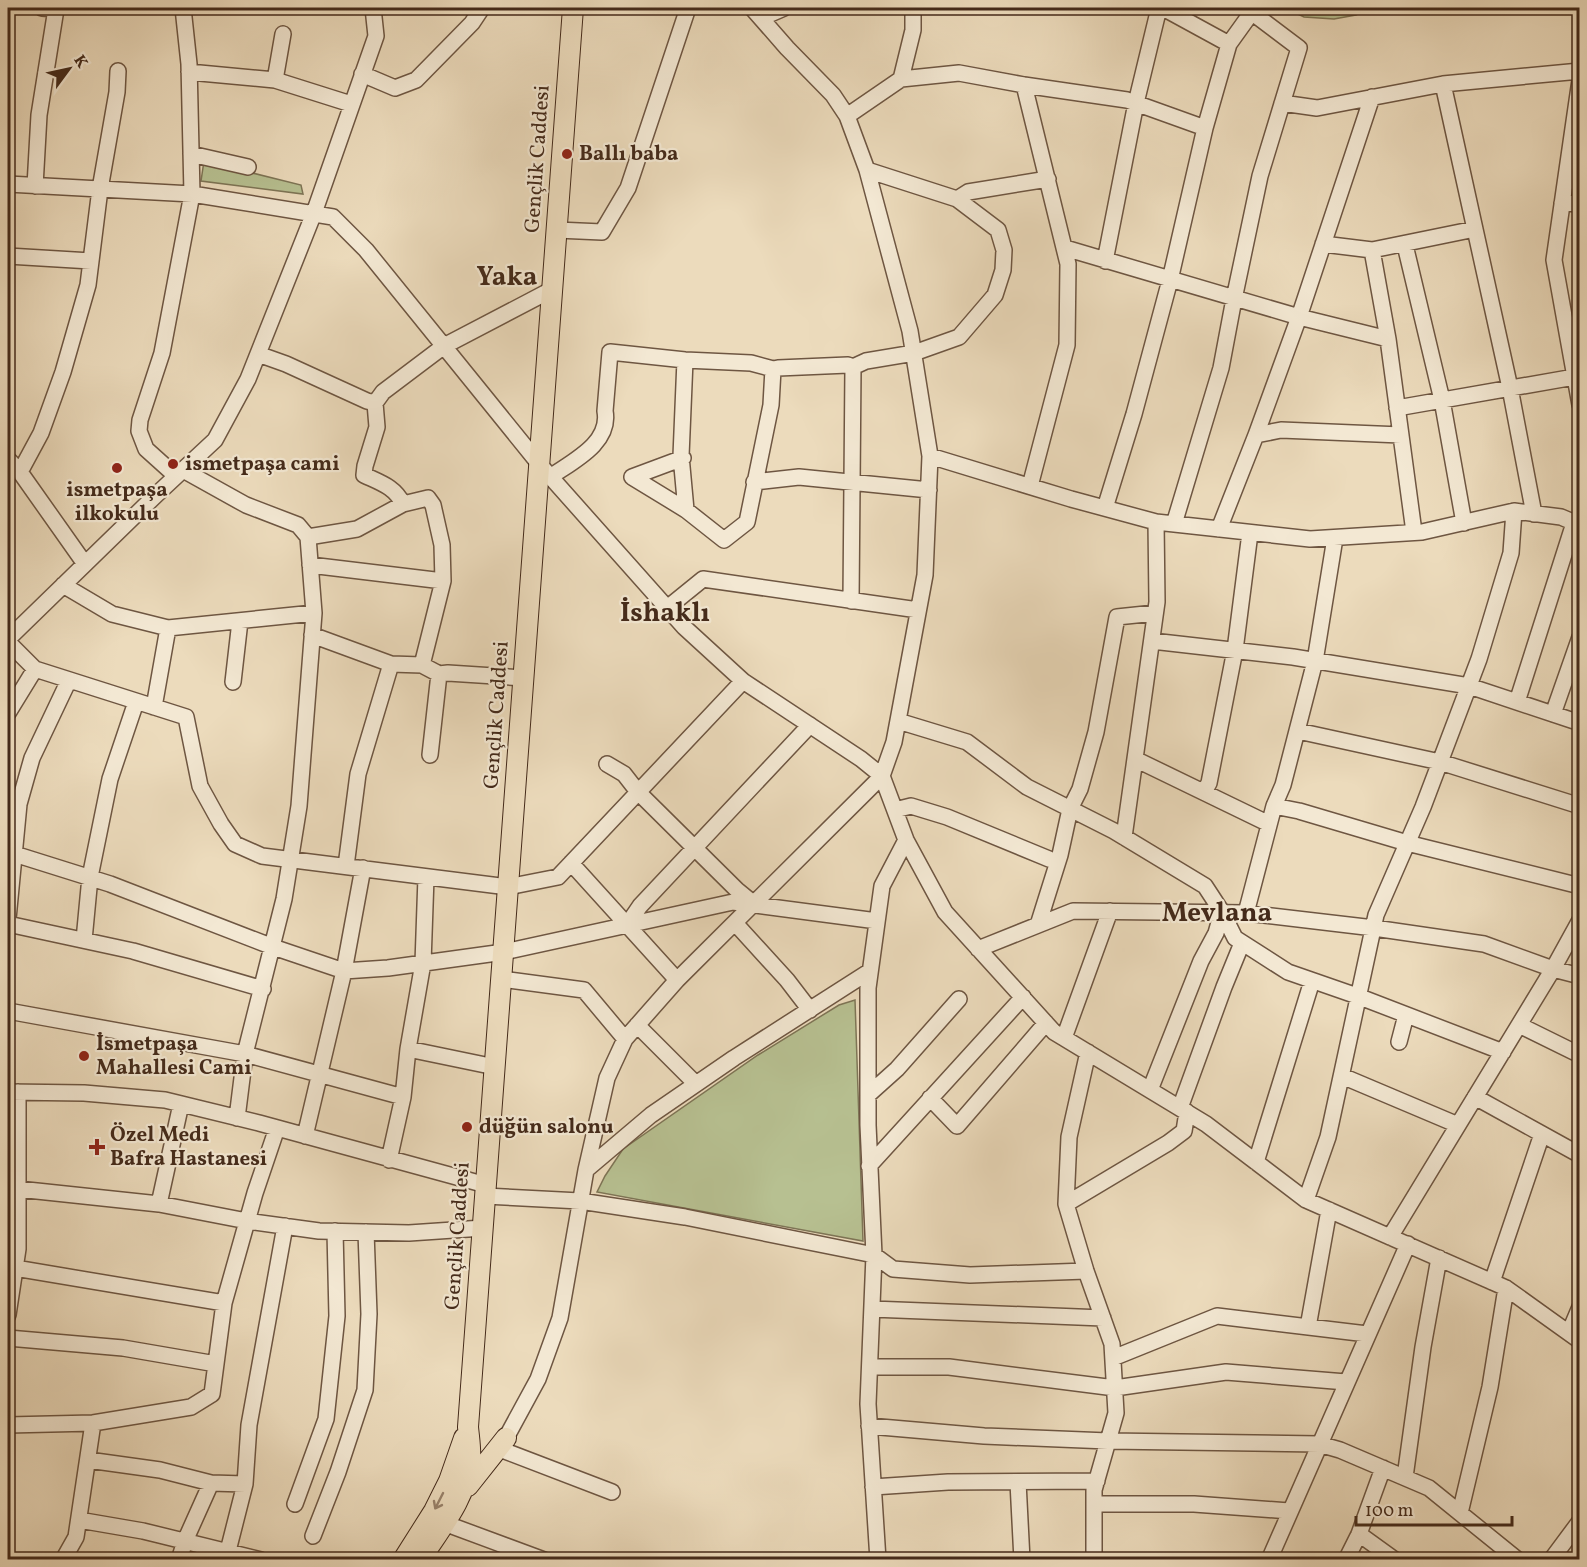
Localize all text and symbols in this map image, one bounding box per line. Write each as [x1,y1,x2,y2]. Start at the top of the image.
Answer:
north arrow [39,39,99,99]
text: K [68,51,93,73]
street label: Gençlik Caddesi [518,84,558,234]
place label: Ballı baba [579,140,679,169]
marker: Ballı baba [560,147,574,161]
district label: Yaka [476,259,538,297]
place label: ismetpaşa cami [185,450,340,479]
marker: ismetpaşa cami [166,457,180,471]
marker: ismetpaşa ilkokulu [110,461,124,475]
place label: ismetpaşa ilkokulu [66,476,168,529]
district label: İshaklı [620,595,710,633]
street label: Gençlik Caddesi [477,640,517,790]
district label: Mevlana [1162,895,1273,933]
place label: İsmetpaşa Mahallesi Cami [96,1030,252,1083]
marker: İsmetpaşa Mahallesi Cami [77,1049,91,1063]
place label: düğün salonu [479,1113,614,1142]
marker: düğün salonu [460,1120,474,1134]
place label: Özel Medi Bafra Hastanesi [110,1121,267,1174]
marker: Özel Medi Bafra Hastanesi [88,1138,106,1156]
street label: Gençlik Caddesi [438,1161,478,1311]
scale bar [1356,1489,1512,1527]
one-way arrow [433,1492,445,1509]
text: 100 m [1365,1499,1414,1524]

